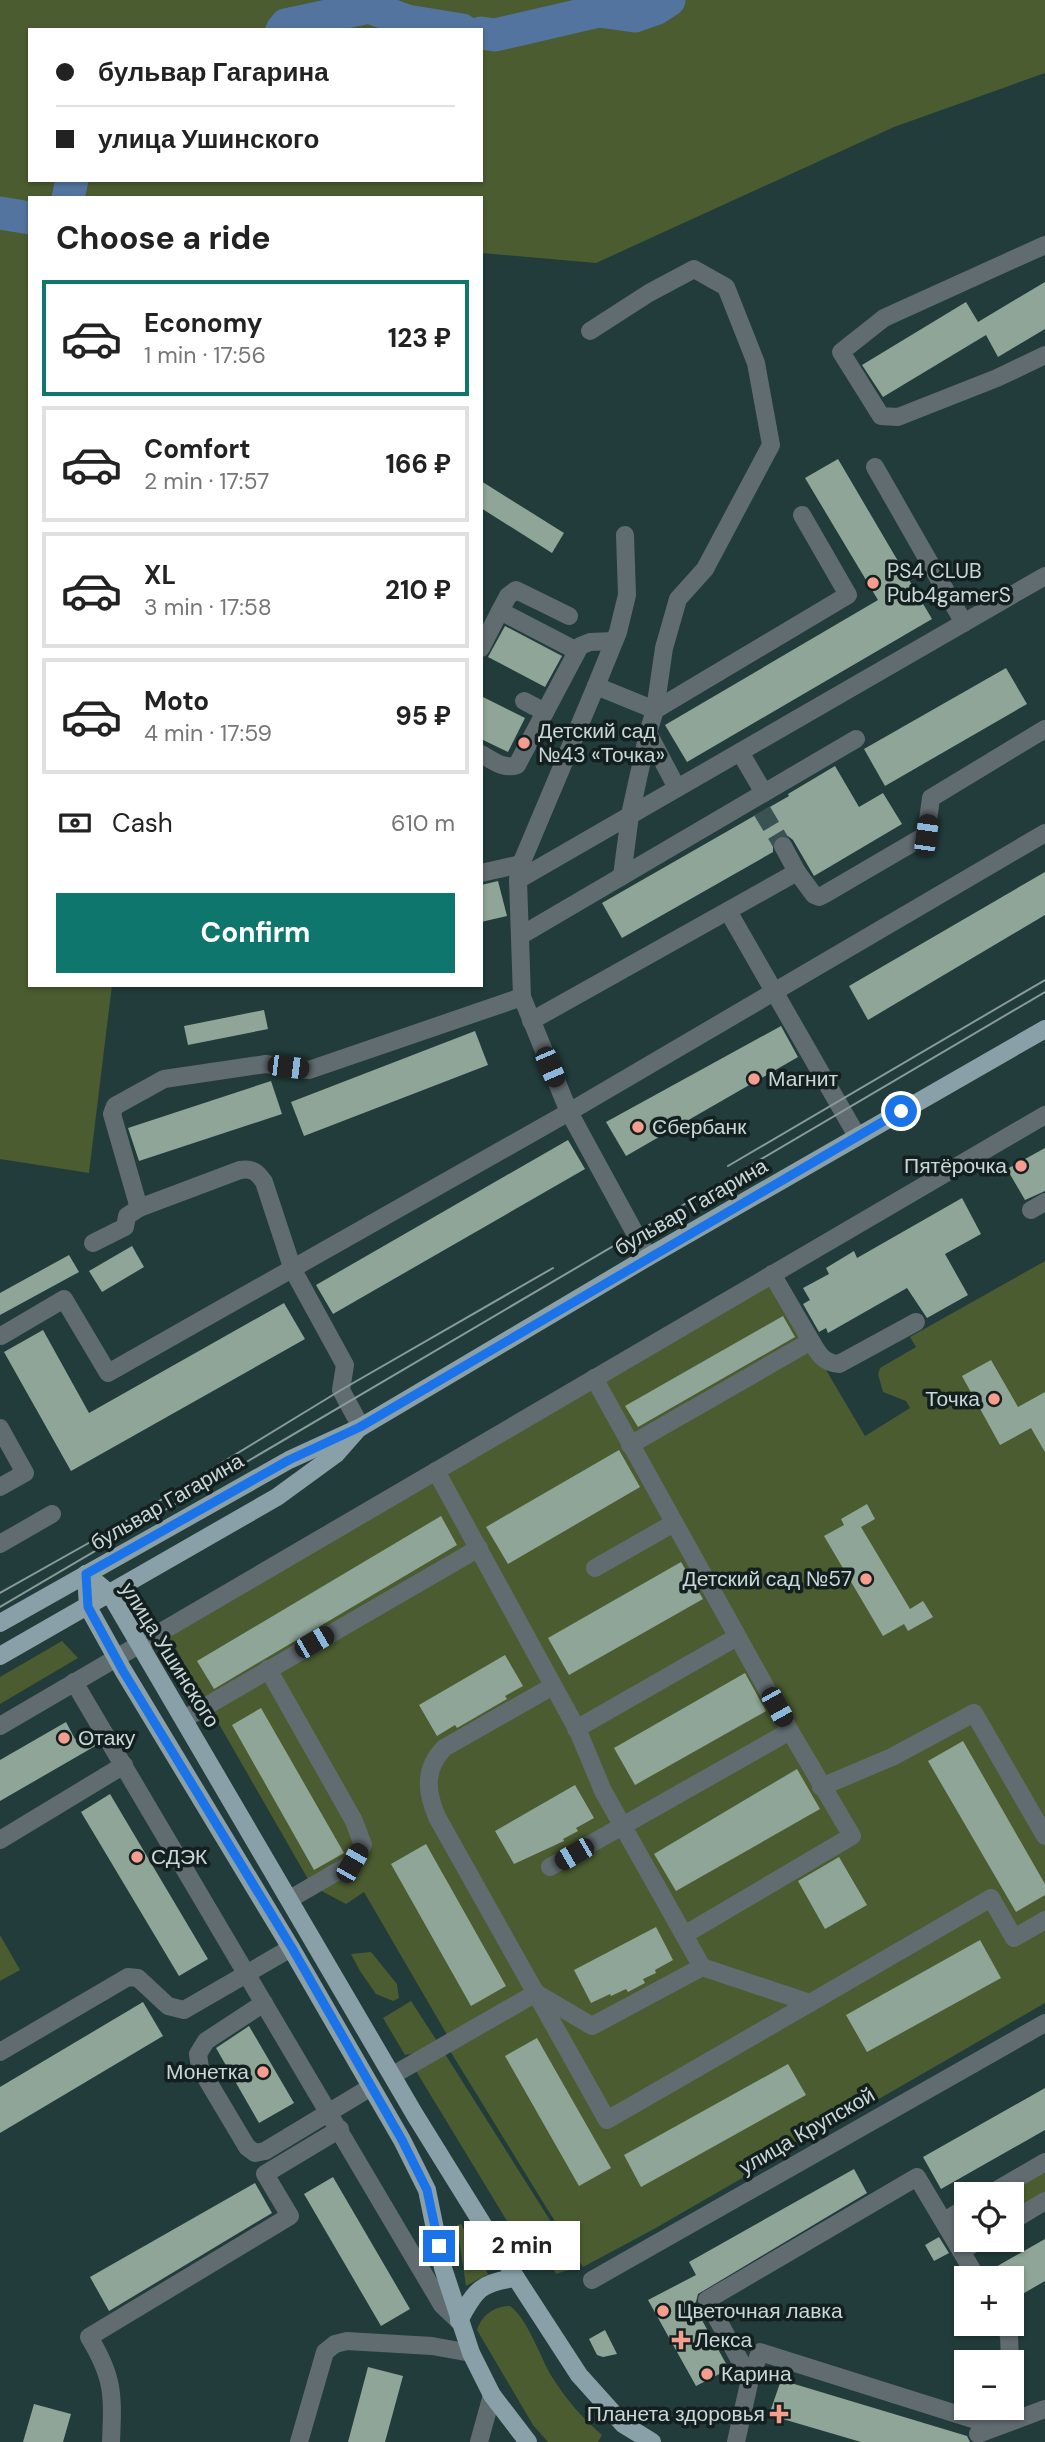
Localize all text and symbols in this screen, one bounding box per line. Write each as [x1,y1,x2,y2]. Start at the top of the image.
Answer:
text: бульвар Гагарина [98,55,329,89]
text: улица Ушинского [98,122,319,156]
text: Choose a ride [56,217,271,259]
text: Economy [144,306,262,340]
icon: car [60,307,123,370]
text: 123 ₽ [388,321,451,355]
text: 1 min · 17:56 [144,340,266,370]
text: Comfort [144,432,250,466]
icon: car [60,433,123,496]
text: 166 ₽ [385,447,451,481]
text: 2 min · 17:57 [144,466,269,496]
place label: PS4 CLUB Pub4gamerS [887,557,1011,609]
text: XL [144,558,176,592]
icon: car [60,559,123,622]
text: 210 ₽ [385,573,451,607]
marker: PS4 CLUB Pub4gamerS [865,575,881,591]
text: 3 min · 17:58 [144,592,272,622]
text: Moto [144,684,209,718]
icon: car [60,685,123,748]
text: 95 ₽ [395,699,451,733]
place label: Детский сад №43 «Точка» [538,717,665,769]
text: 4 min · 17:59 [144,718,272,748]
marker: Детский сад №43 «Точка» [516,735,532,751]
icon: cash [56,804,94,842]
text: Cash [112,806,173,840]
text: 610 m [391,808,455,838]
car [913,813,940,857]
button: Confirm [56,893,455,973]
car [533,1044,568,1090]
car [266,1054,311,1080]
place label: Магнит [768,1065,838,1093]
marker: Магнит [746,1071,762,1087]
route start [885,1095,917,1127]
place label: Сбербанк [652,1113,747,1141]
marker: Сбербанк [630,1119,646,1135]
street label: бульвар Гагарина [609,1152,773,1262]
place label: Пятёрочка [904,1152,1007,1180]
marker: Пятёрочка [1013,1158,1029,1174]
place label: Точка [925,1385,980,1413]
marker: Точка [986,1391,1002,1407]
street label: бульвар Гагарина [85,1447,249,1557]
place label: Детский сад №57 [682,1565,852,1593]
marker: Детский сад №57 [858,1571,874,1587]
street label: улица Ушинского [114,1577,226,1733]
car [291,1622,338,1662]
car [758,1684,797,1730]
place label: Отаку [78,1724,136,1752]
marker: Отаку [56,1730,72,1746]
car [551,1834,598,1874]
car [333,1840,372,1886]
place label: СДЭК [151,1843,208,1871]
marker: СДЭК [129,1849,145,1865]
place label: Монетка [166,2058,249,2086]
marker: Монетка [255,2064,271,2080]
street label: улица Крупской [734,2081,880,2181]
map controls [954,2182,1024,2420]
button: locate [954,2182,1024,2252]
callout: 2 min [464,2222,579,2270]
route end [423,2230,455,2262]
text: 2 min [492,2230,552,2260]
button: + [954,2266,1024,2336]
place label: Цветочная лавка [677,2297,843,2325]
marker: Цветочная лавка [655,2303,671,2319]
place label: Лекса [695,2326,752,2354]
marker: Лекса [673,2332,689,2348]
button: − [954,2350,1024,2420]
place label: Карина [721,2360,792,2388]
marker: Карина [699,2366,715,2382]
place label: Планета здоровья [587,2400,765,2428]
marker: Планета здоровья [771,2406,787,2422]

